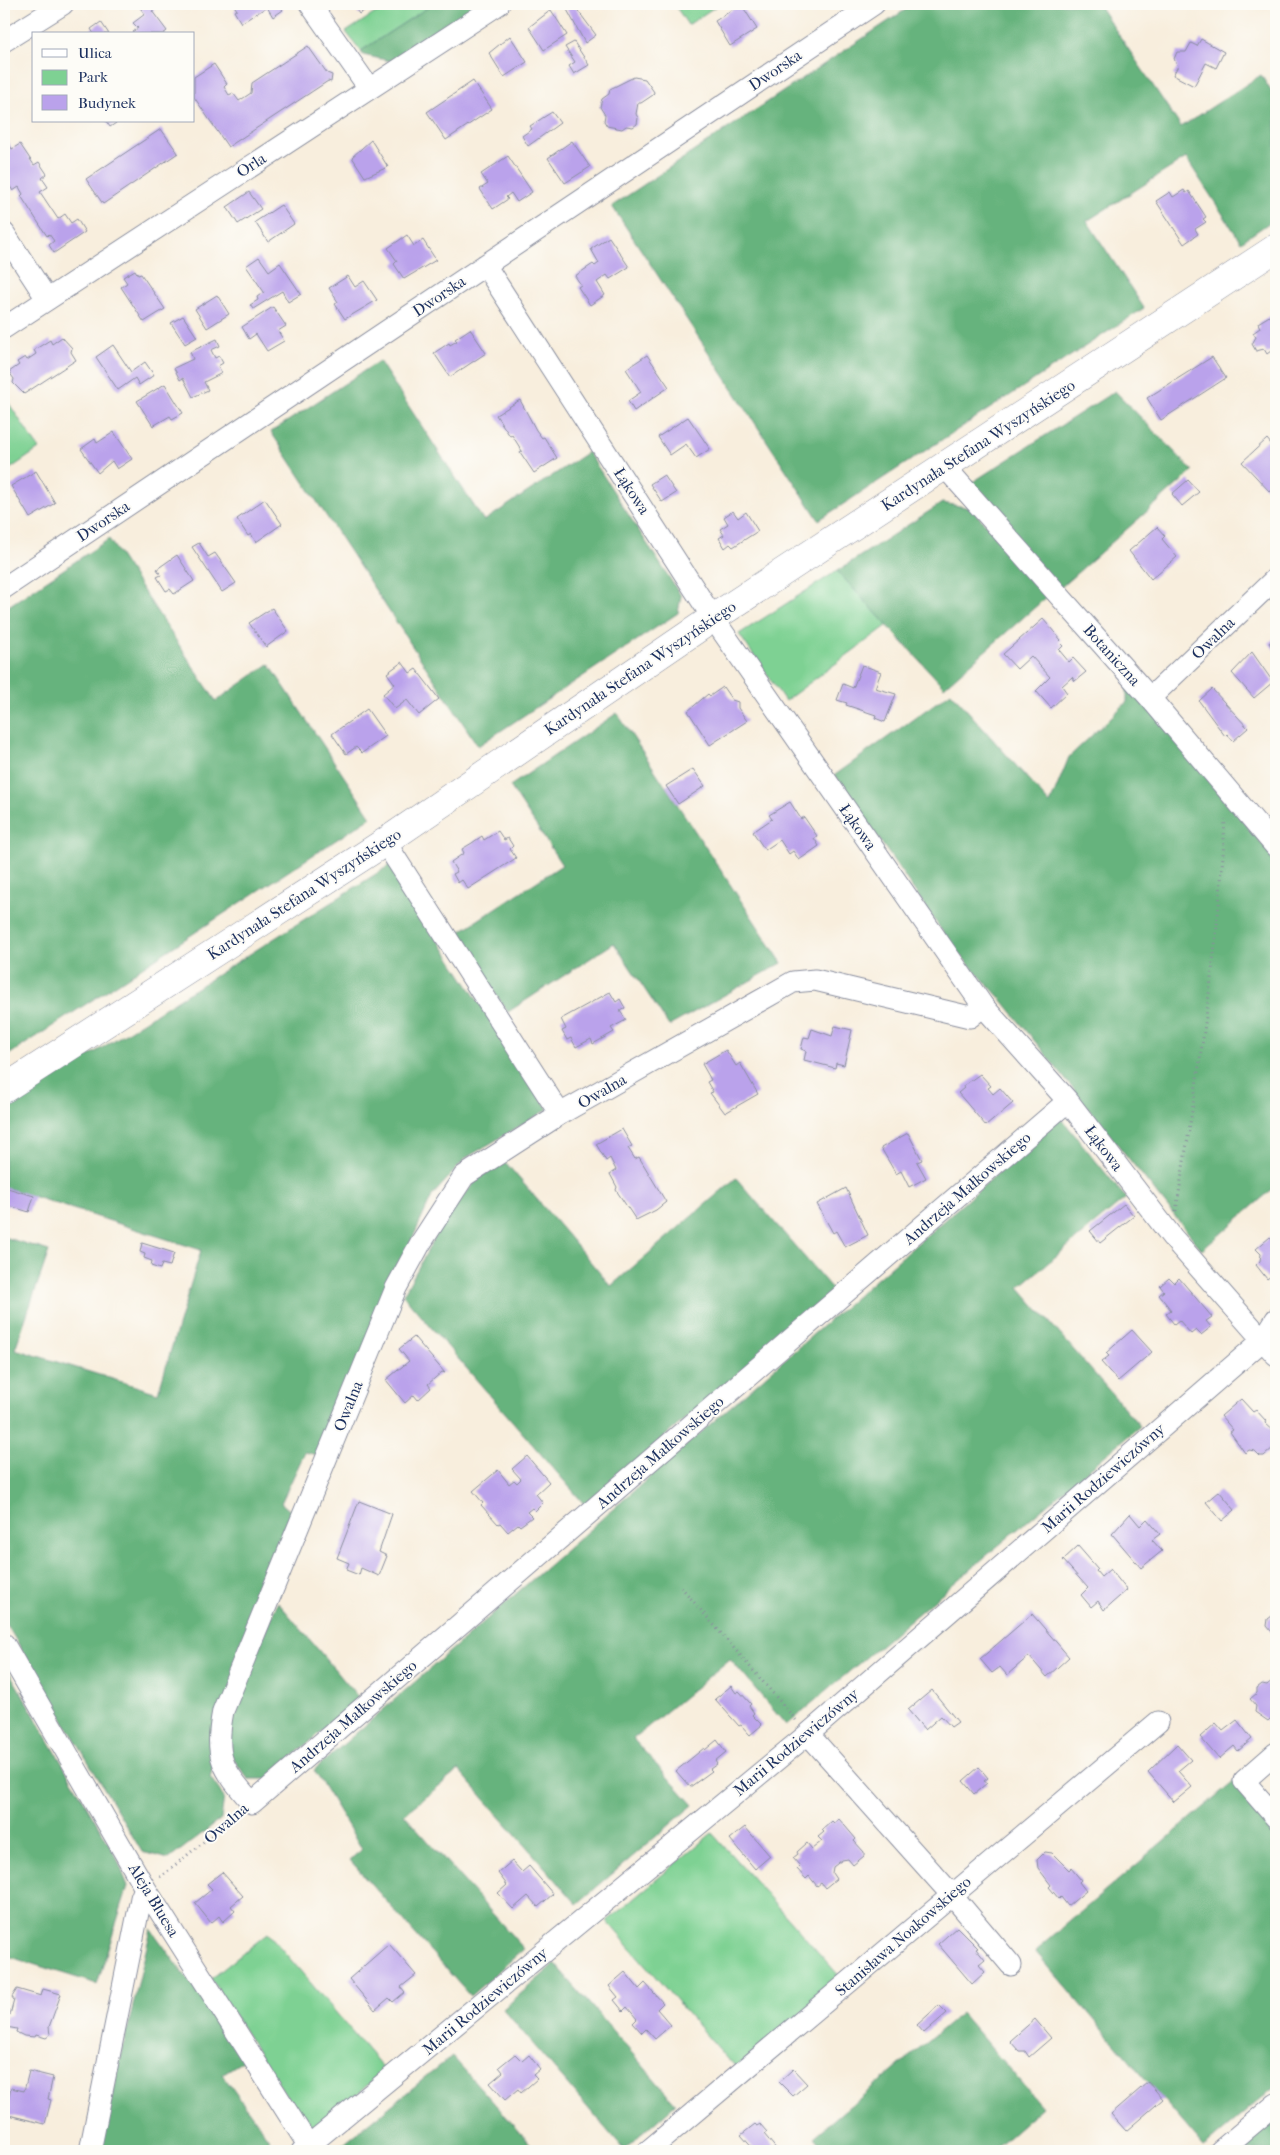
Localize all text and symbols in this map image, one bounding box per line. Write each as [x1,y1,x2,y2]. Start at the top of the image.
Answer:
legend [32,32,195,122]
text: Ulica [78,44,113,62]
street label: Dworska [745,45,806,95]
text: Park [78,68,108,86]
text: Budynek [78,94,136,112]
street label: Orla [233,148,270,181]
street label: Dworska [409,271,470,321]
street label: Kardynała Stefana Wyszyńskiego [878,375,1078,515]
street label: Łąkowa [610,464,654,518]
street label: Dworska [73,496,134,546]
street label: Kardynała Stefana Wyszyńskiego [540,597,740,739]
street label: Owalna [1187,612,1239,663]
street label: Botaniczna [1079,620,1145,690]
street label: Łąkowa [835,800,881,854]
street label: Kardynała Stefana Wyszyńskiego [204,824,404,964]
street label: Owalna [574,1069,630,1112]
street label: Łąkowa [1081,1122,1128,1175]
street label: Andrzeja Małkowskiego [899,1128,1035,1249]
street label: Owalna [329,1377,367,1434]
street label: Andrzeja Małkowskiego [592,1392,728,1513]
street label: Marii Rodziewiczówny [1037,1419,1169,1537]
street label: Andrzeja Małkowskiego [285,1656,421,1777]
street label: Marii Rodziewiczówny [730,1684,863,1800]
street label: Owalna [200,1798,253,1848]
street label: Aleja Bluesa [124,1859,184,1941]
street label: Stanisława Noakowskiego [831,1872,975,2000]
street label: Marii Rodziewiczówny [419,1943,552,2059]

